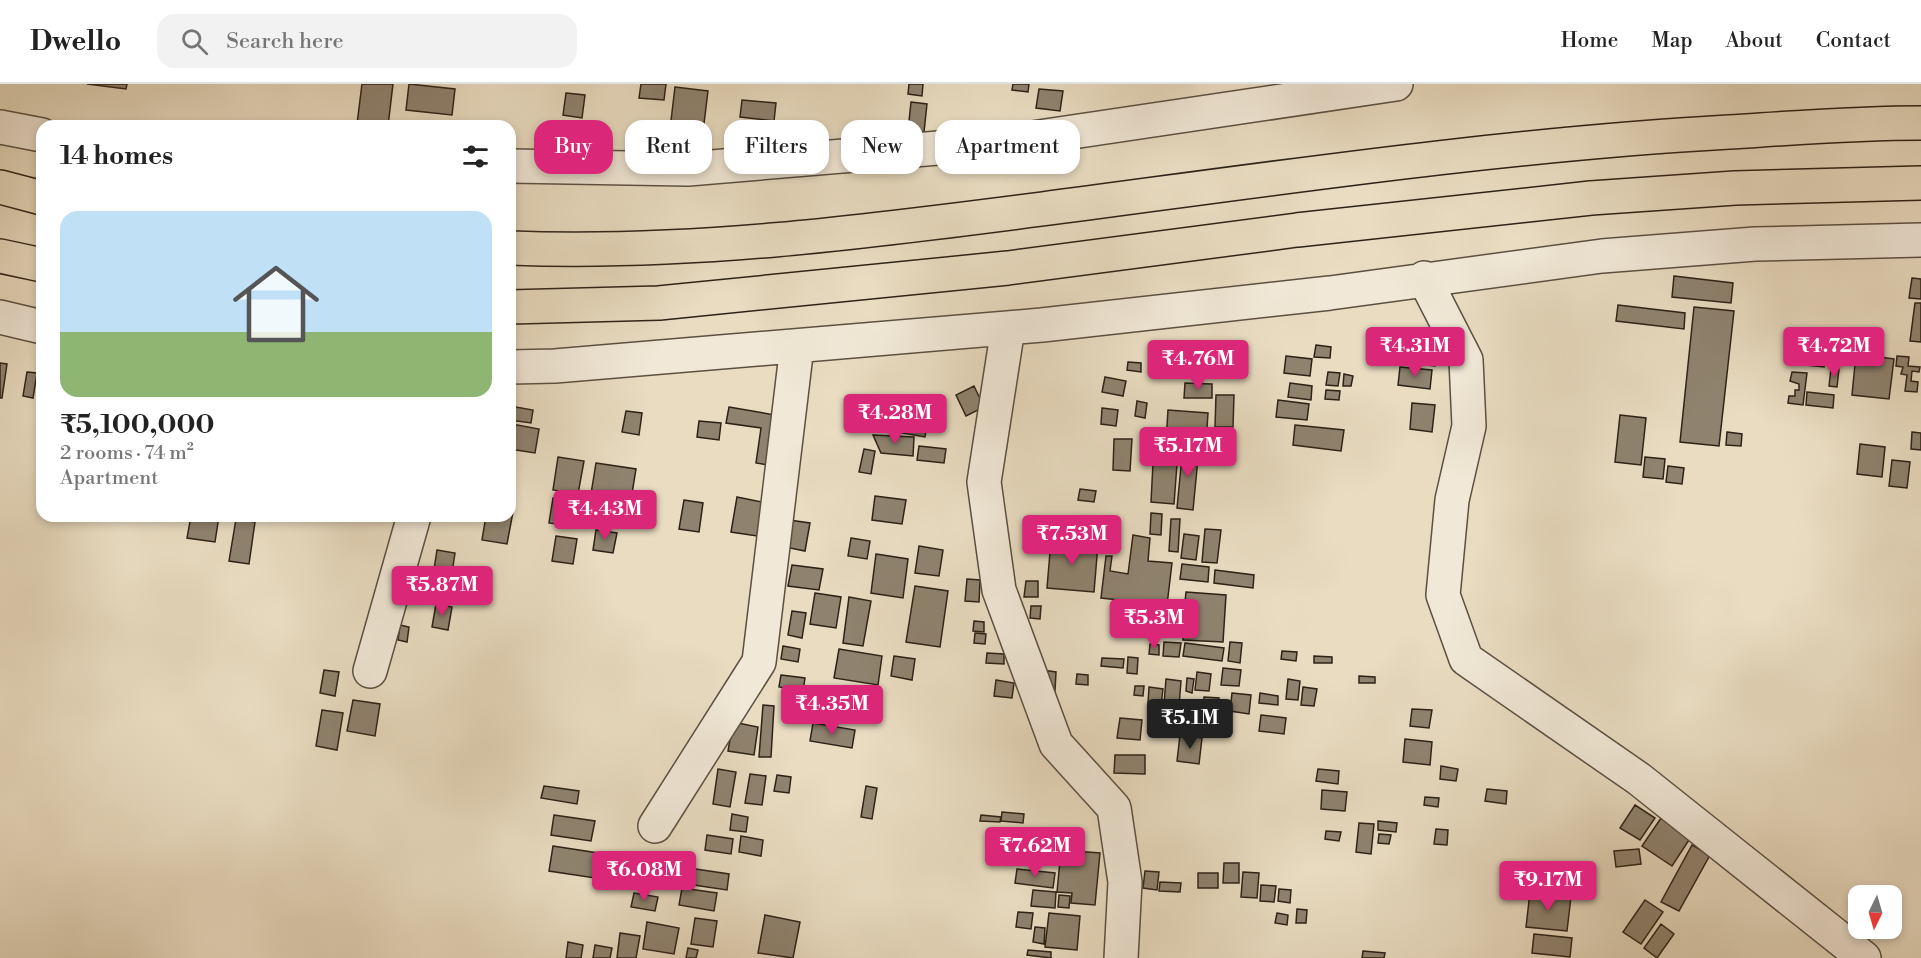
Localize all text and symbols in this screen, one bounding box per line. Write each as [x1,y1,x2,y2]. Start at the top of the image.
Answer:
search box [157,14,577,68]
text: Dwello [30,24,121,59]
icon: search [178,25,211,58]
text: Search here [226,28,344,55]
text: Home [1561,28,1618,54]
text: Map [1651,28,1693,54]
text: About [1726,28,1783,54]
text: Contact [1816,28,1891,54]
chip: Buy [534,120,613,174]
chip: Rent [625,120,712,174]
chip: Filters [724,120,829,174]
chip: New [841,120,923,174]
chip: Apartment [935,120,1080,174]
text: 14 homes [60,140,173,172]
icon: filters [459,140,492,173]
icon: home [222,250,330,358]
pin: ₹4.31M [1366,327,1464,378]
pin: ₹4.72M [1785,327,1883,378]
text: ₹4.31M [1380,334,1450,359]
text: ₹4.72M [1797,334,1871,359]
pin: ₹4.76M [1149,340,1247,391]
text: ₹4.76M [1161,347,1235,372]
pin: ₹4.28M [846,394,944,445]
text: ₹4.28M [858,401,932,426]
text: ₹5,100,000 [60,409,214,441]
pin: ₹5.17M [1139,427,1237,478]
text: ₹5.17M [1154,434,1222,459]
text: 2 rooms · 74 m² [60,441,194,466]
text: Apartment [60,466,158,491]
pin: ₹4.43M [556,490,654,541]
text: ₹4.43M [568,497,642,522]
pin: ₹7.53M [1023,515,1121,566]
text: ₹7.53M [1036,522,1108,547]
pin: ₹5.87M [393,566,491,617]
text: ₹5.87M [406,573,478,598]
pin: ₹5.3M [1112,599,1196,650]
text: ₹5.3M [1124,606,1184,631]
pin: ₹4.35M [783,685,881,736]
text: ₹4.35M [795,692,869,717]
pin: ₹5.1M [1148,699,1232,750]
text: ₹5.1M [1161,706,1219,731]
pin: ₹7.62M [986,827,1084,878]
text: ₹7.62M [999,834,1071,859]
pin: ₹6.08M [595,851,693,902]
text: ₹6.08M [606,858,682,883]
pin: ₹9.17M [1499,861,1597,912]
text: ₹9.17M [1513,868,1583,893]
north arrow [1848,885,1902,939]
map controls [1848,885,1902,939]

